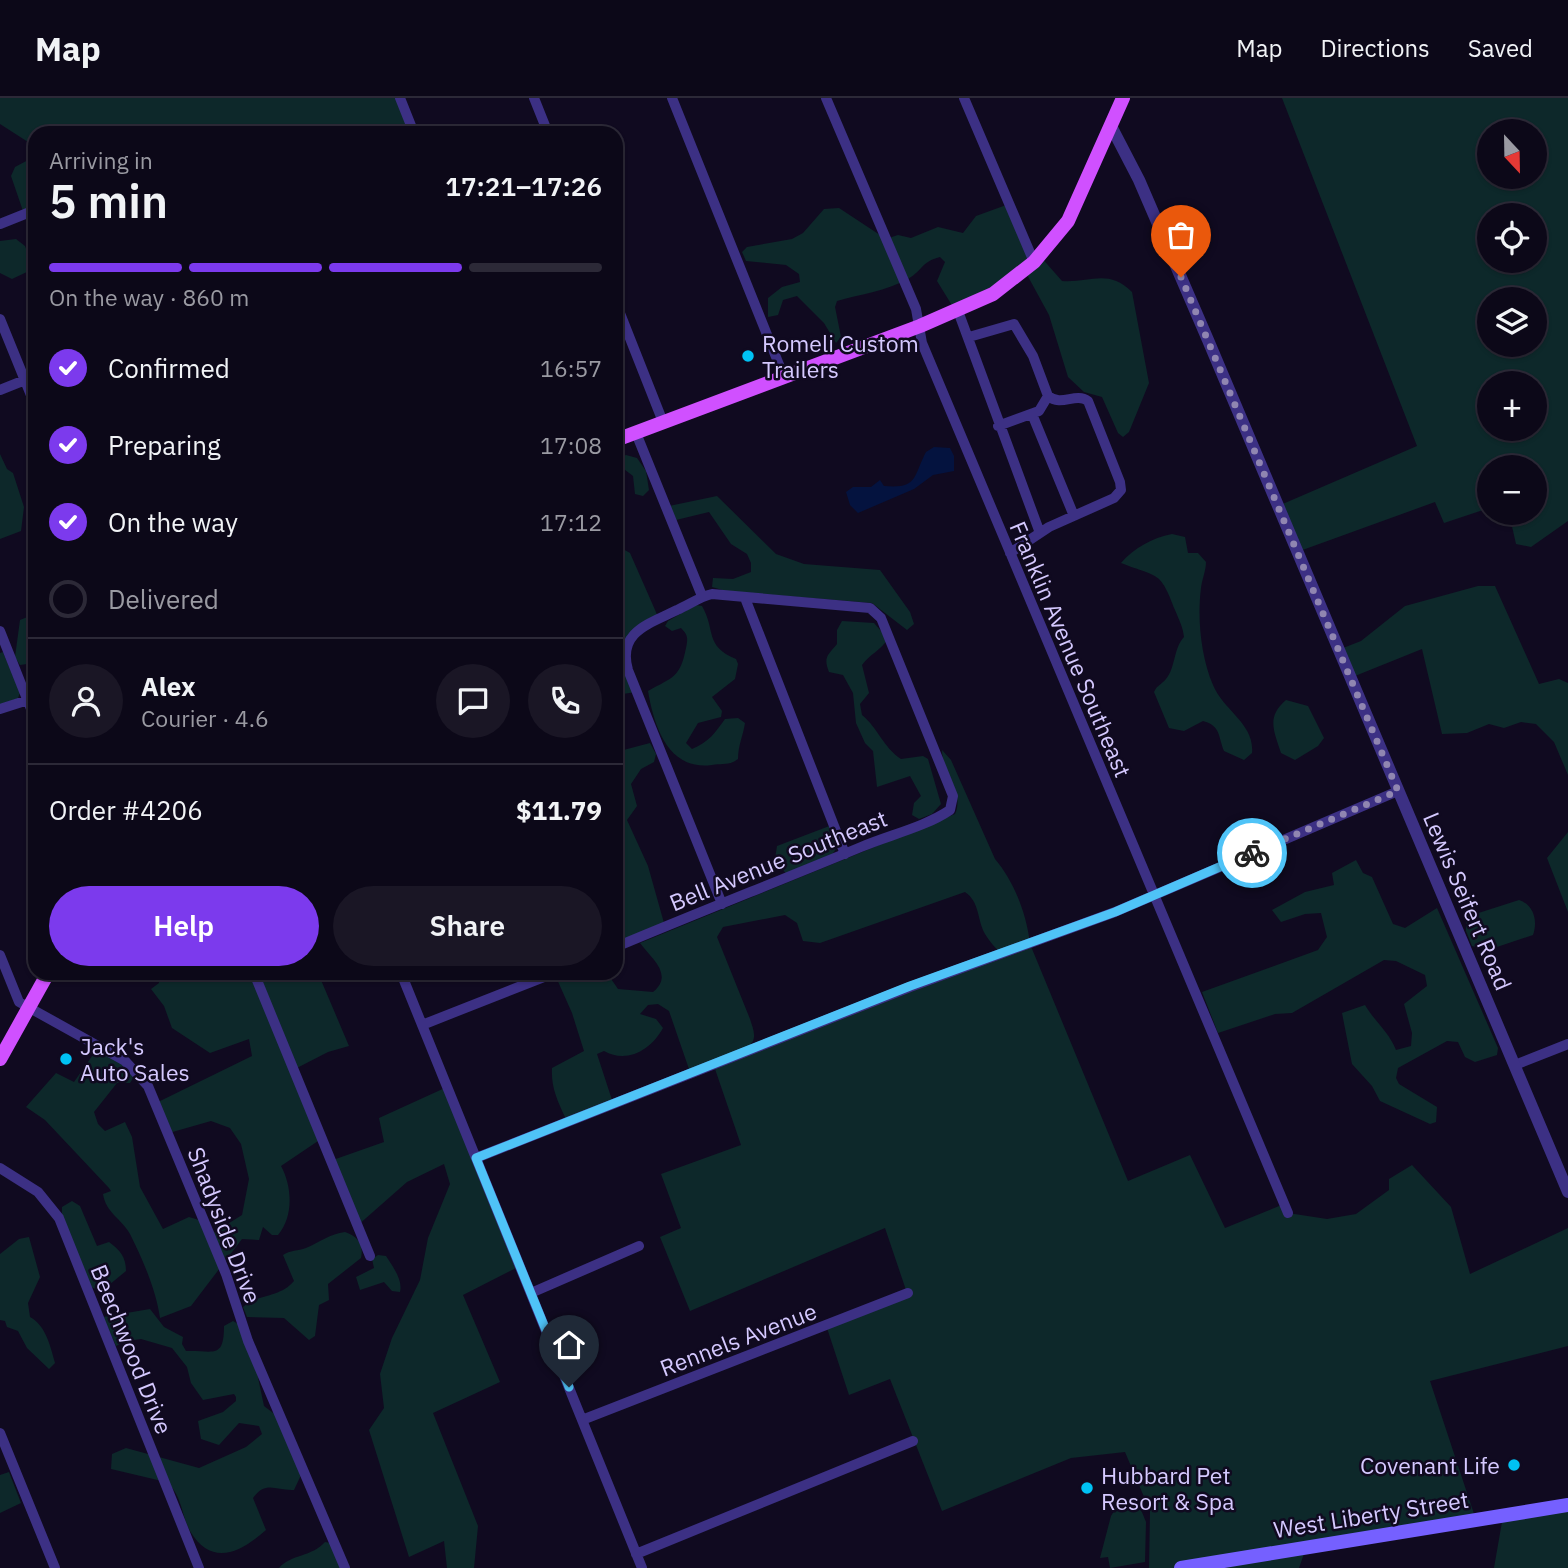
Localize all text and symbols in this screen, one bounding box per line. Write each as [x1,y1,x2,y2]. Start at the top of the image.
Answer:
text: Map [35,27,101,70]
text: Map [1236,32,1282,64]
text: Directions [1320,32,1430,64]
text: Saved [1468,32,1533,64]
north arrow [1477,119,1547,189]
map controls [1477,119,1547,525]
text: Arriving in [49,145,153,175]
text: 17:21–17:26 [445,169,602,203]
text: 5 min [49,171,168,231]
button: locate [1477,203,1547,273]
pin [1151,205,1211,277]
icon: bag [1162,216,1200,254]
text: On the way · 860 m [49,282,249,312]
button: layers [1477,287,1547,357]
place label: Romeli Custom Trailers [762,328,919,384]
marker: Romeli Custom Trailers [740,348,756,364]
icon: check [49,349,87,387]
text: Confirmed [108,351,230,385]
text: 16:57 [540,353,602,383]
button: + [1477,371,1547,441]
icon: check [49,426,87,464]
text: Preparing [108,428,221,462]
text: 17:08 [540,430,602,460]
button: − [1477,455,1547,525]
icon: check [49,503,87,541]
text: On the way [108,505,238,539]
text: 17:12 [540,507,602,537]
street label: Franklin Avenue Southeast [1003,516,1139,782]
text: Delivered [108,582,219,616]
button: person [49,664,123,738]
button: chat [436,664,510,738]
button: phone [528,664,602,738]
text: Alex [141,669,195,703]
text: Courier · 4.6 [141,703,269,733]
text: Order #4206 [49,793,203,827]
text: $11.79 [516,793,602,827]
street label: Bell Avenue Southeast [665,803,891,917]
street label: Lewis Seifert Road [1417,807,1519,995]
courier [1217,818,1287,888]
icon: bike [1233,834,1271,872]
button: Help [49,886,319,966]
button: Share [333,886,602,966]
place label: Jack's Auto Sales [80,1031,190,1087]
marker: Jack's Auto Sales [58,1051,74,1067]
street label: Shadyside Drive [181,1143,269,1307]
street label: Beechwood Drive [84,1260,180,1438]
street label: Rennels Avenue [655,1295,821,1383]
pin [539,1315,599,1387]
icon: home [550,1326,588,1364]
place label: Covenant Life [1360,1450,1500,1480]
marker: Covenant Life [1506,1457,1522,1473]
place label: Hubbard Pet Resort & Spa [1101,1460,1235,1516]
marker: Hubbard Pet Resort & Spa [1079,1480,1095,1496]
street label: West Liberty Street [1271,1484,1471,1544]

